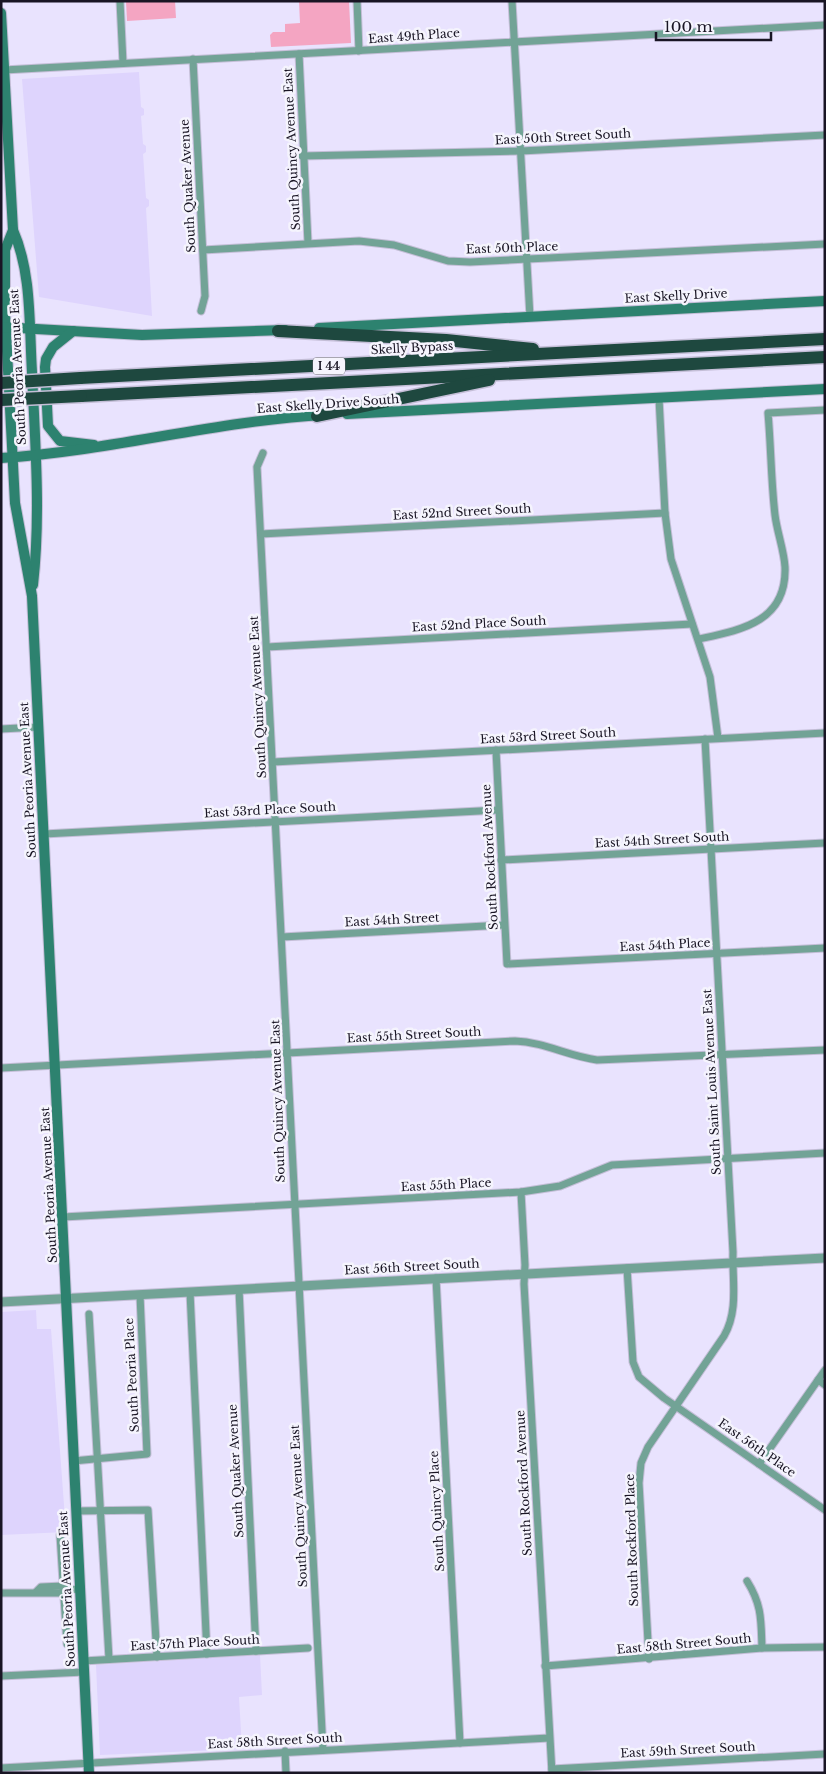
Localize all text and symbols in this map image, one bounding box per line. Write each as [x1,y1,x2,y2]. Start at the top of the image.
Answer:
scale bar [656,10,771,42]
text: 100 m [664,17,713,36]
street label: East 49th Place [368,25,460,46]
street label: South Quincy Avenue East [280,67,303,231]
street label: South Quaker Avenue [177,119,198,253]
street label: East 50th Street South [494,125,631,148]
street label: East 50th Place [465,238,559,257]
street label: East Skelly Drive [624,285,728,306]
street label: South Peoria Avenue East [6,288,29,445]
street label: Skelly Bypass [370,338,453,357]
road number: I 44 [313,358,345,374]
street label: East Skelly Drive South [256,391,400,416]
street label: East 52nd Street South [392,500,532,523]
street label: East 52nd Place South [411,612,547,635]
street label: South Quincy Avenue East [246,615,269,779]
street label: South Peoria Avenue East [16,701,39,858]
street label: East 53rd Street South [480,724,616,747]
street label: South Rockford Avenue [478,784,501,930]
street label: East 53rd Place South [204,799,336,820]
street label: East 54th Street South [594,828,730,851]
street label: East 54th Street [344,910,440,929]
street label: East 54th Place [619,935,711,954]
street label: South Saint Louis Avenue East [699,988,724,1175]
street label: South Quincy Avenue East [267,1019,288,1183]
street label: East 55th Street South [346,1023,482,1046]
street label: South Peoria Avenue East [37,1106,60,1263]
street label: East 55th Place [400,1175,492,1194]
street label: East 56th Street South [344,1255,480,1278]
street label: South Peoria Place [121,1317,142,1433]
street label: South Quaker Avenue [225,1404,246,1538]
street label: South Rockford Avenue [512,1410,535,1556]
street label: East 56th Place [715,1415,799,1480]
street label: South Quincy Avenue East [287,1424,310,1588]
street label: South Quincy Place [426,1450,447,1572]
street label: South Rockford Place [622,1473,641,1607]
street label: South Peoria Avenue East [55,1510,78,1667]
street label: East 58th Street South [616,1630,752,1657]
street label: East 57th Place South [130,1632,260,1653]
street label: East 58th Street South [207,1729,343,1752]
street label: East 59th Street South [620,1738,756,1761]

